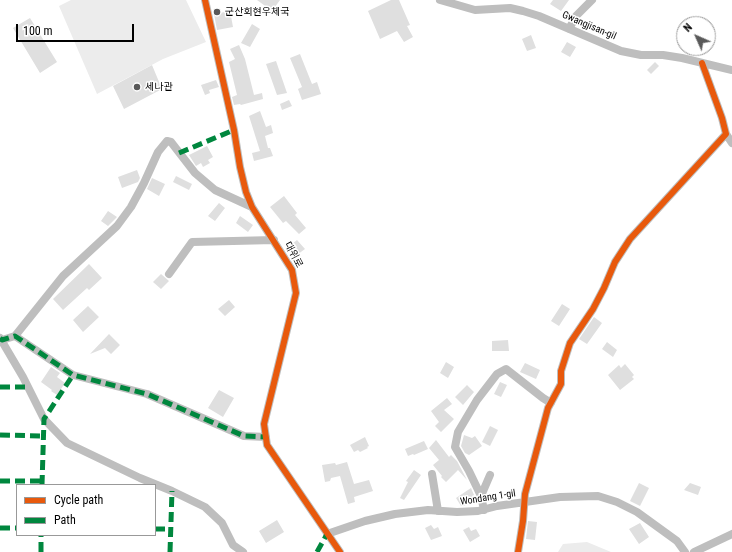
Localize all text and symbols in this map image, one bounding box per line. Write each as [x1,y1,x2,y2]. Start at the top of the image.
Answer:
place label: 군산회현우체국 [225,6,289,18]
marker: 군산회현우체국 [212,7,222,17]
street label: Gwangjisan-gil [560,9,618,43]
scale bar [18,16,136,42]
north arrow [676,16,716,56]
text: N [681,21,695,35]
text: 100 m [23,24,53,38]
place label: 세나관 [145,81,173,93]
marker: 세나관 [132,82,142,92]
street label: 대위로 [281,240,305,270]
legend [16,484,156,536]
street label: Wondang 1-gil [459,488,517,508]
text: Cycle path [54,493,103,507]
text: Path [54,513,76,527]

